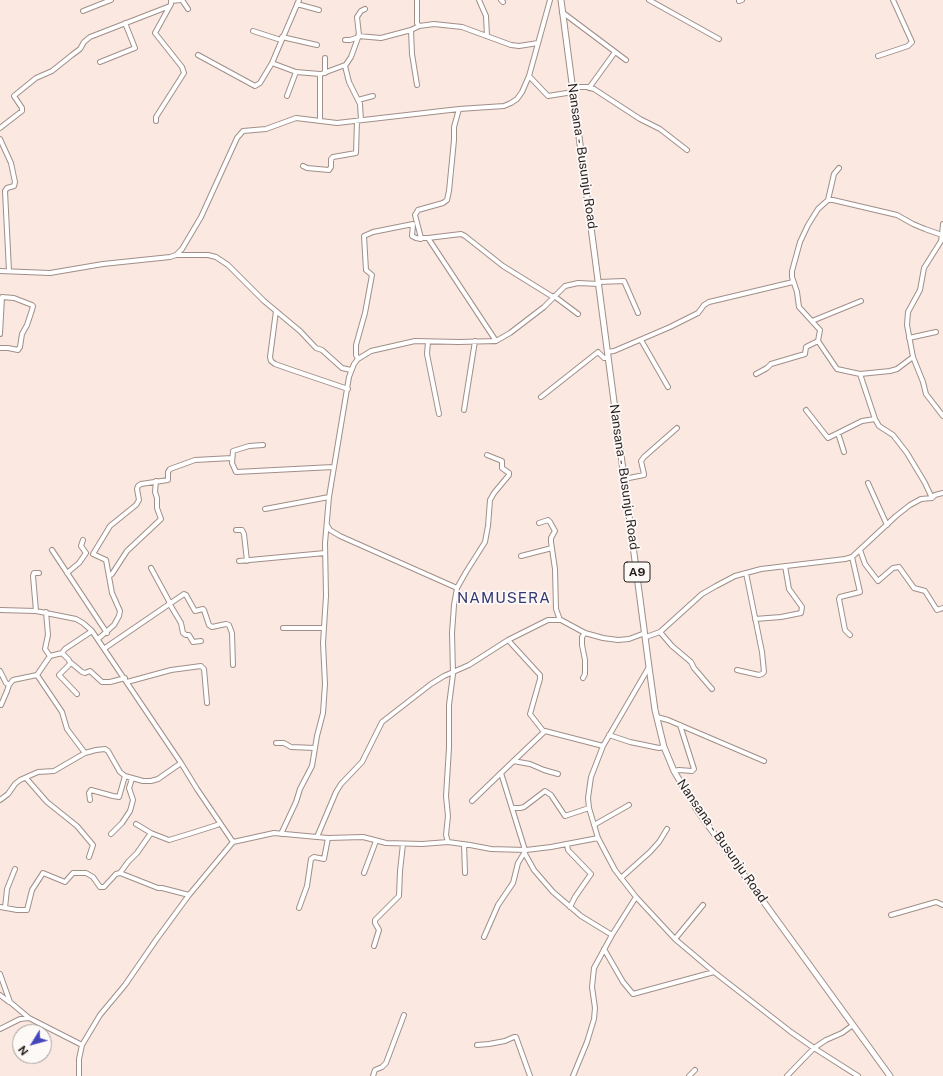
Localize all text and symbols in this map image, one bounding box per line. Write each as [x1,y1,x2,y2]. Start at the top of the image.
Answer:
street label: Nansana - Busunju Road [564,82,600,230]
street label: Nansana - Busunju Road [606,403,642,551]
road number: A9 [624,562,650,582]
district label: NAMUSERA [457,589,551,607]
street label: Nansana - Busunju Road [673,776,771,906]
north arrow [12,1024,52,1064]
text: N [16,1044,31,1058]

